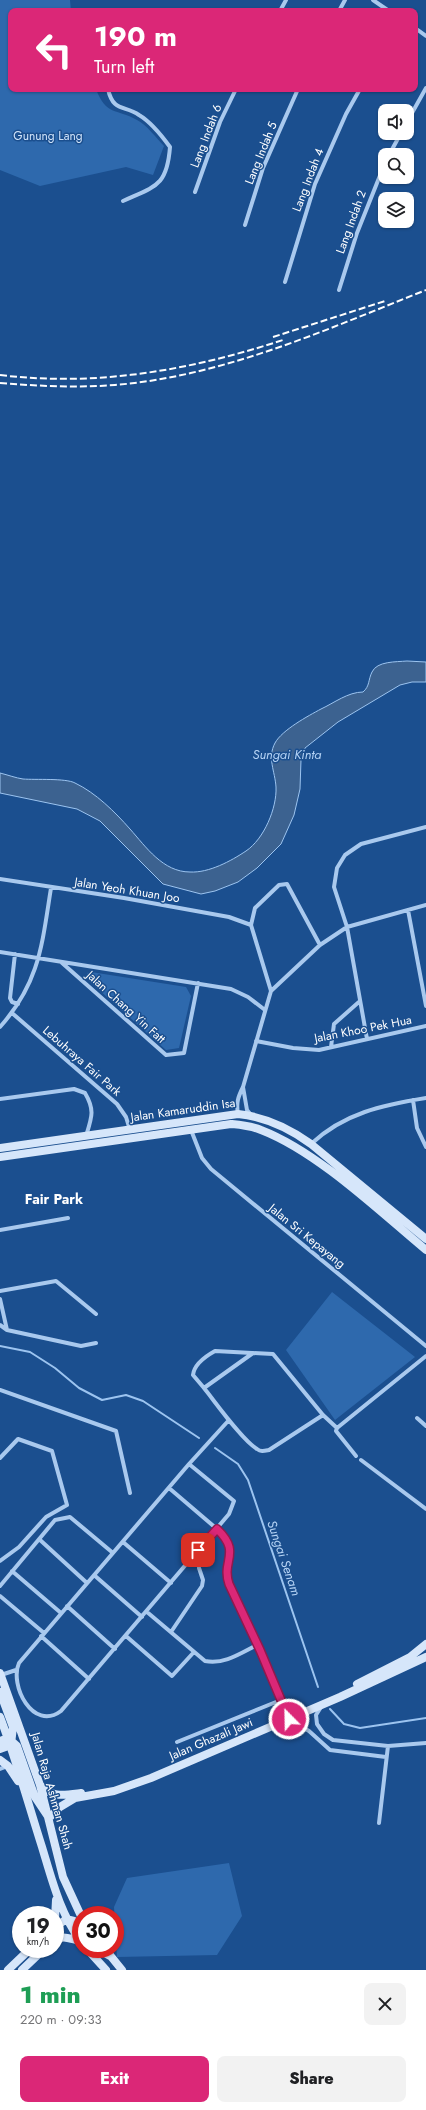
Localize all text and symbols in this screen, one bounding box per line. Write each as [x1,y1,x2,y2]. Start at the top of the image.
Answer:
text: 190 m [94,16,177,57]
icon: left [28,24,80,76]
text: Turn left [94,54,154,80]
street label: Lang Indah 6 [186,102,226,170]
map controls [378,104,414,228]
button: sound [378,104,414,140]
street label: Lang Indah 5 [240,119,282,187]
park label: Gunung Lang [13,127,83,145]
street label: Lang Indah 4 [288,146,328,214]
button: search [378,148,414,184]
street label: Lang Indah 2 [331,188,371,256]
button: layers [378,192,414,228]
water label: Sungai Kinta [253,745,321,764]
street label: Jalan Yeoh Khuan Joo [71,872,181,907]
street label: Jalan Chang Yin Fatt [81,965,170,1048]
street label: Jalan Khoo Pek Hua [311,1011,413,1048]
street label: Lebuhraya Fair Park [39,1022,126,1101]
street label: Jalan Kamaruddin Isa [128,1094,237,1127]
district label: Fair Park [25,1189,83,1209]
street label: Jalan Sri Kepayang [263,1198,349,1273]
water label: Sungai Senam [262,1518,306,1598]
pin [181,1533,215,1567]
icon: arrive [187,1539,209,1561]
position arrow [268,1698,310,1740]
street label: Jalan Ghazali Jawi [165,1713,256,1765]
street label: Jalan Raja Ashman Shah [26,1728,77,1852]
speed limit sign: 30 [72,1906,124,1958]
text: 19 [26,1912,50,1941]
text: km/h [27,1934,49,1949]
text: 1 min [20,1977,81,2012]
button: close [364,1983,406,2025]
text: 220 m · 09:33 [20,2010,102,2029]
button: Exit [20,2056,209,2102]
button: Share [217,2056,406,2102]

